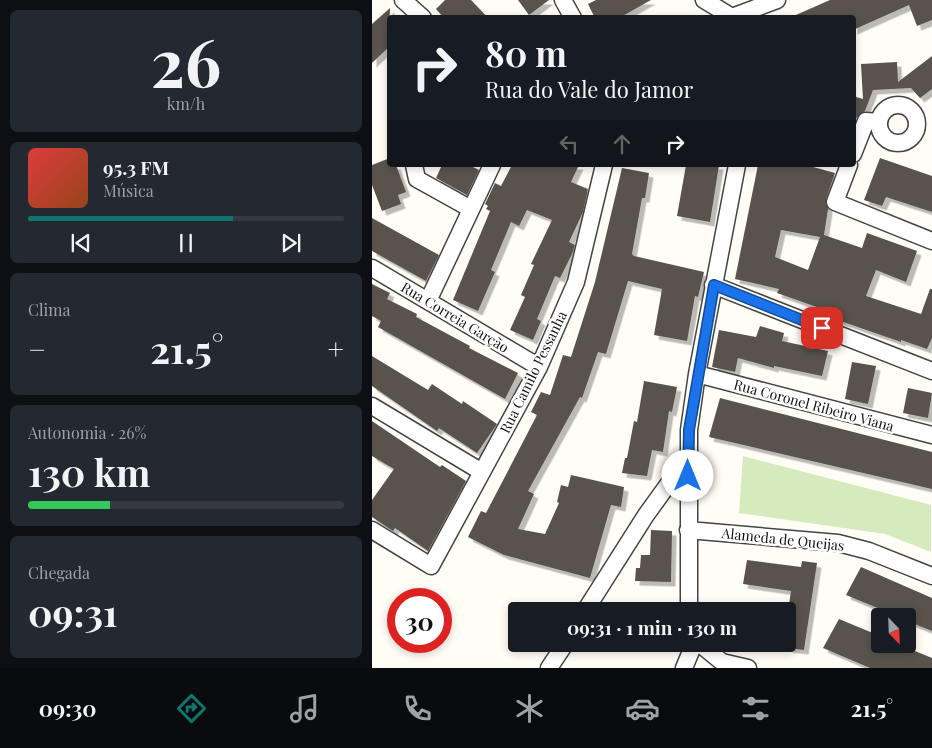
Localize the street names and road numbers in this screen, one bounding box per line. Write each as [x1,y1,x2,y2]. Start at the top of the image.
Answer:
street label: Rua Correia Garção [398,277,513,357]
street label: Rua Camilo Pessanha [495,308,571,436]
street label: Rua Coronel Ribeiro Viana [732,374,896,436]
street label: Alameda de Queijas [720,523,845,555]

